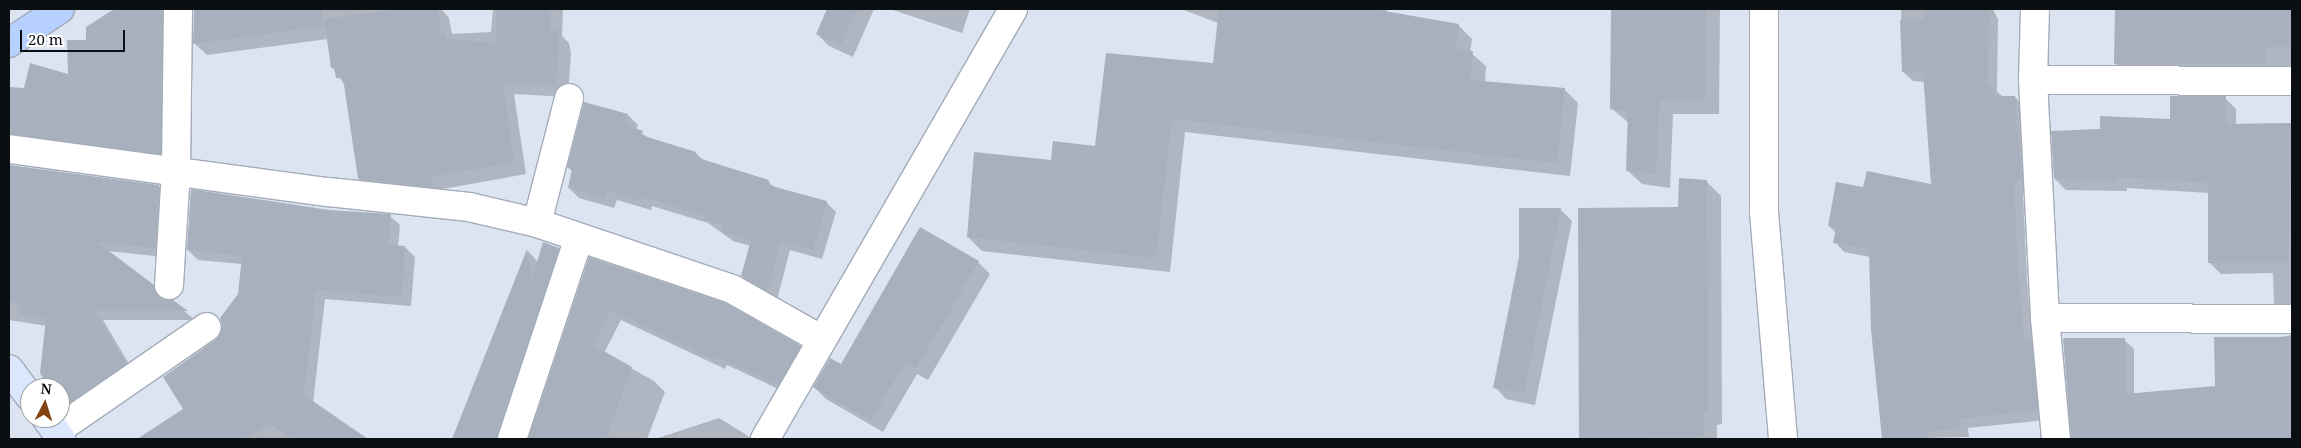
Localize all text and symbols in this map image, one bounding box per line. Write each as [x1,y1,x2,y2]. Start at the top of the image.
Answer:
scale bar [22,20,128,52]
text: 20 m [28,29,63,49]
north arrow [20,378,70,428]
text: N [40,379,53,398]

